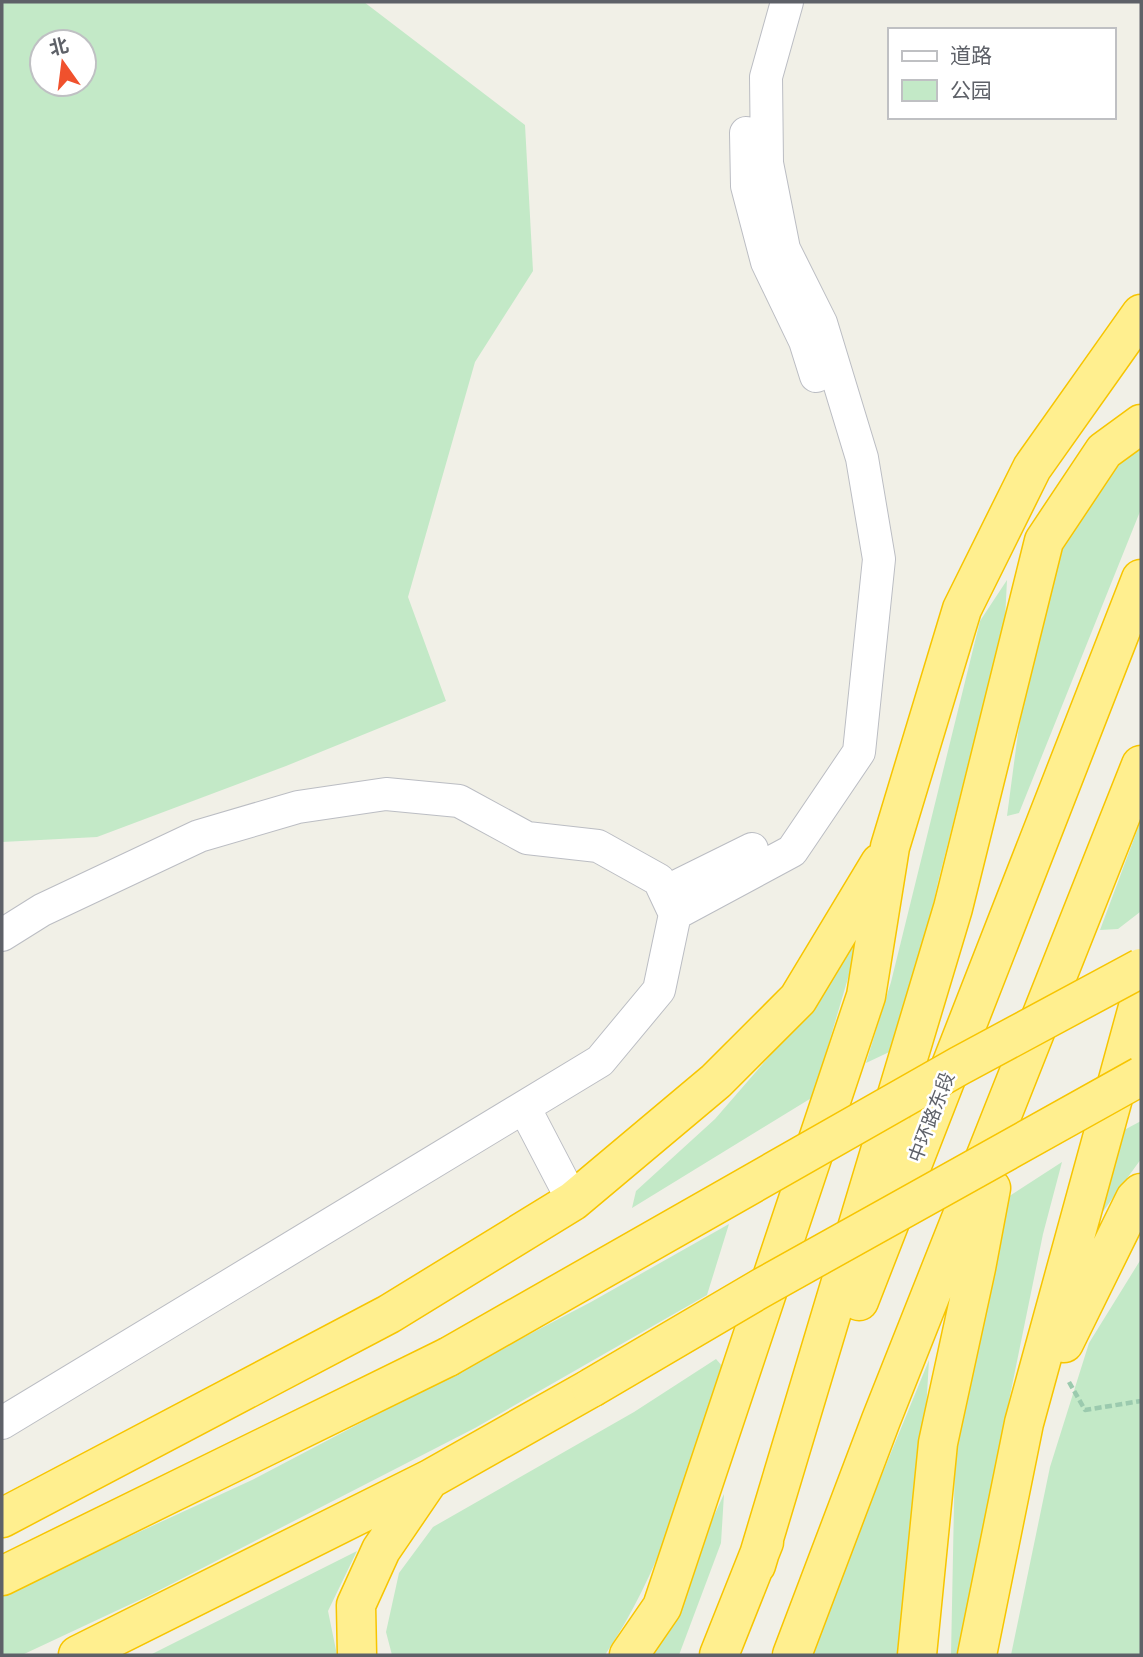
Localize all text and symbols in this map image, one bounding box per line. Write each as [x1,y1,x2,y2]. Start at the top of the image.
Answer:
north arrow [28,28,98,98]
legend [888,28,1115,119]
text: 北 [47,32,71,61]
text: 道路 [950,41,992,69]
text: 公园 [950,76,992,104]
street label: 中环路东段 [902,1068,960,1166]

